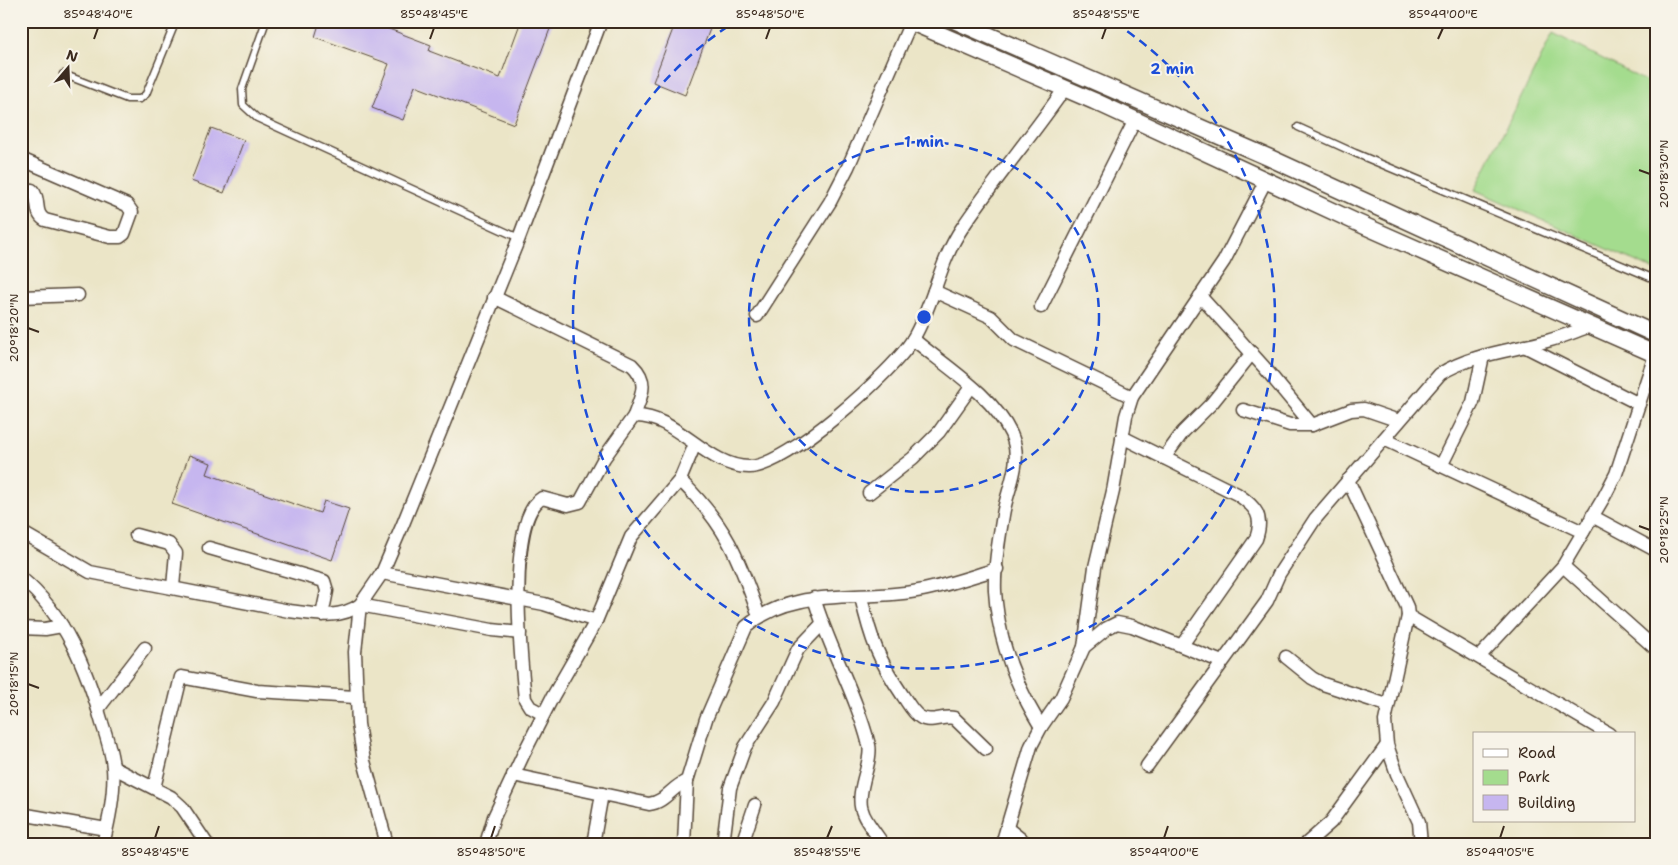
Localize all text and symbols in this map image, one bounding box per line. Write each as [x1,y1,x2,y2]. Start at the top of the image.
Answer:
text: 85°48'40"E [63,6,133,22]
text: 85°48'45"E [400,6,468,22]
text: 85°48'50"E [735,6,805,22]
text: 85°48'55"E [1072,6,1140,22]
text: 85°49'00"E [1408,6,1478,22]
north arrow [42,42,92,92]
text: N [64,45,80,66]
text: 2 min [1150,59,1194,79]
text: 1 min [904,132,944,152]
text: 20°18'30"N [1656,139,1672,209]
text: 20°18'20"N [6,294,22,362]
centre of rings [915,308,933,326]
text: 20°18'25"N [1656,496,1672,564]
text: 20°18'15"N [6,652,22,716]
legend [1473,732,1636,822]
text: Road [1518,743,1556,763]
text: Park [1518,767,1550,787]
text: Building [1518,793,1575,813]
text: 85°48'45"E [121,844,189,860]
text: 85°48'50"E [456,844,526,860]
text: 85°48'55"E [793,844,861,860]
text: 85°49'00"E [1129,844,1199,860]
text: 85°49'05"E [1466,844,1534,860]

